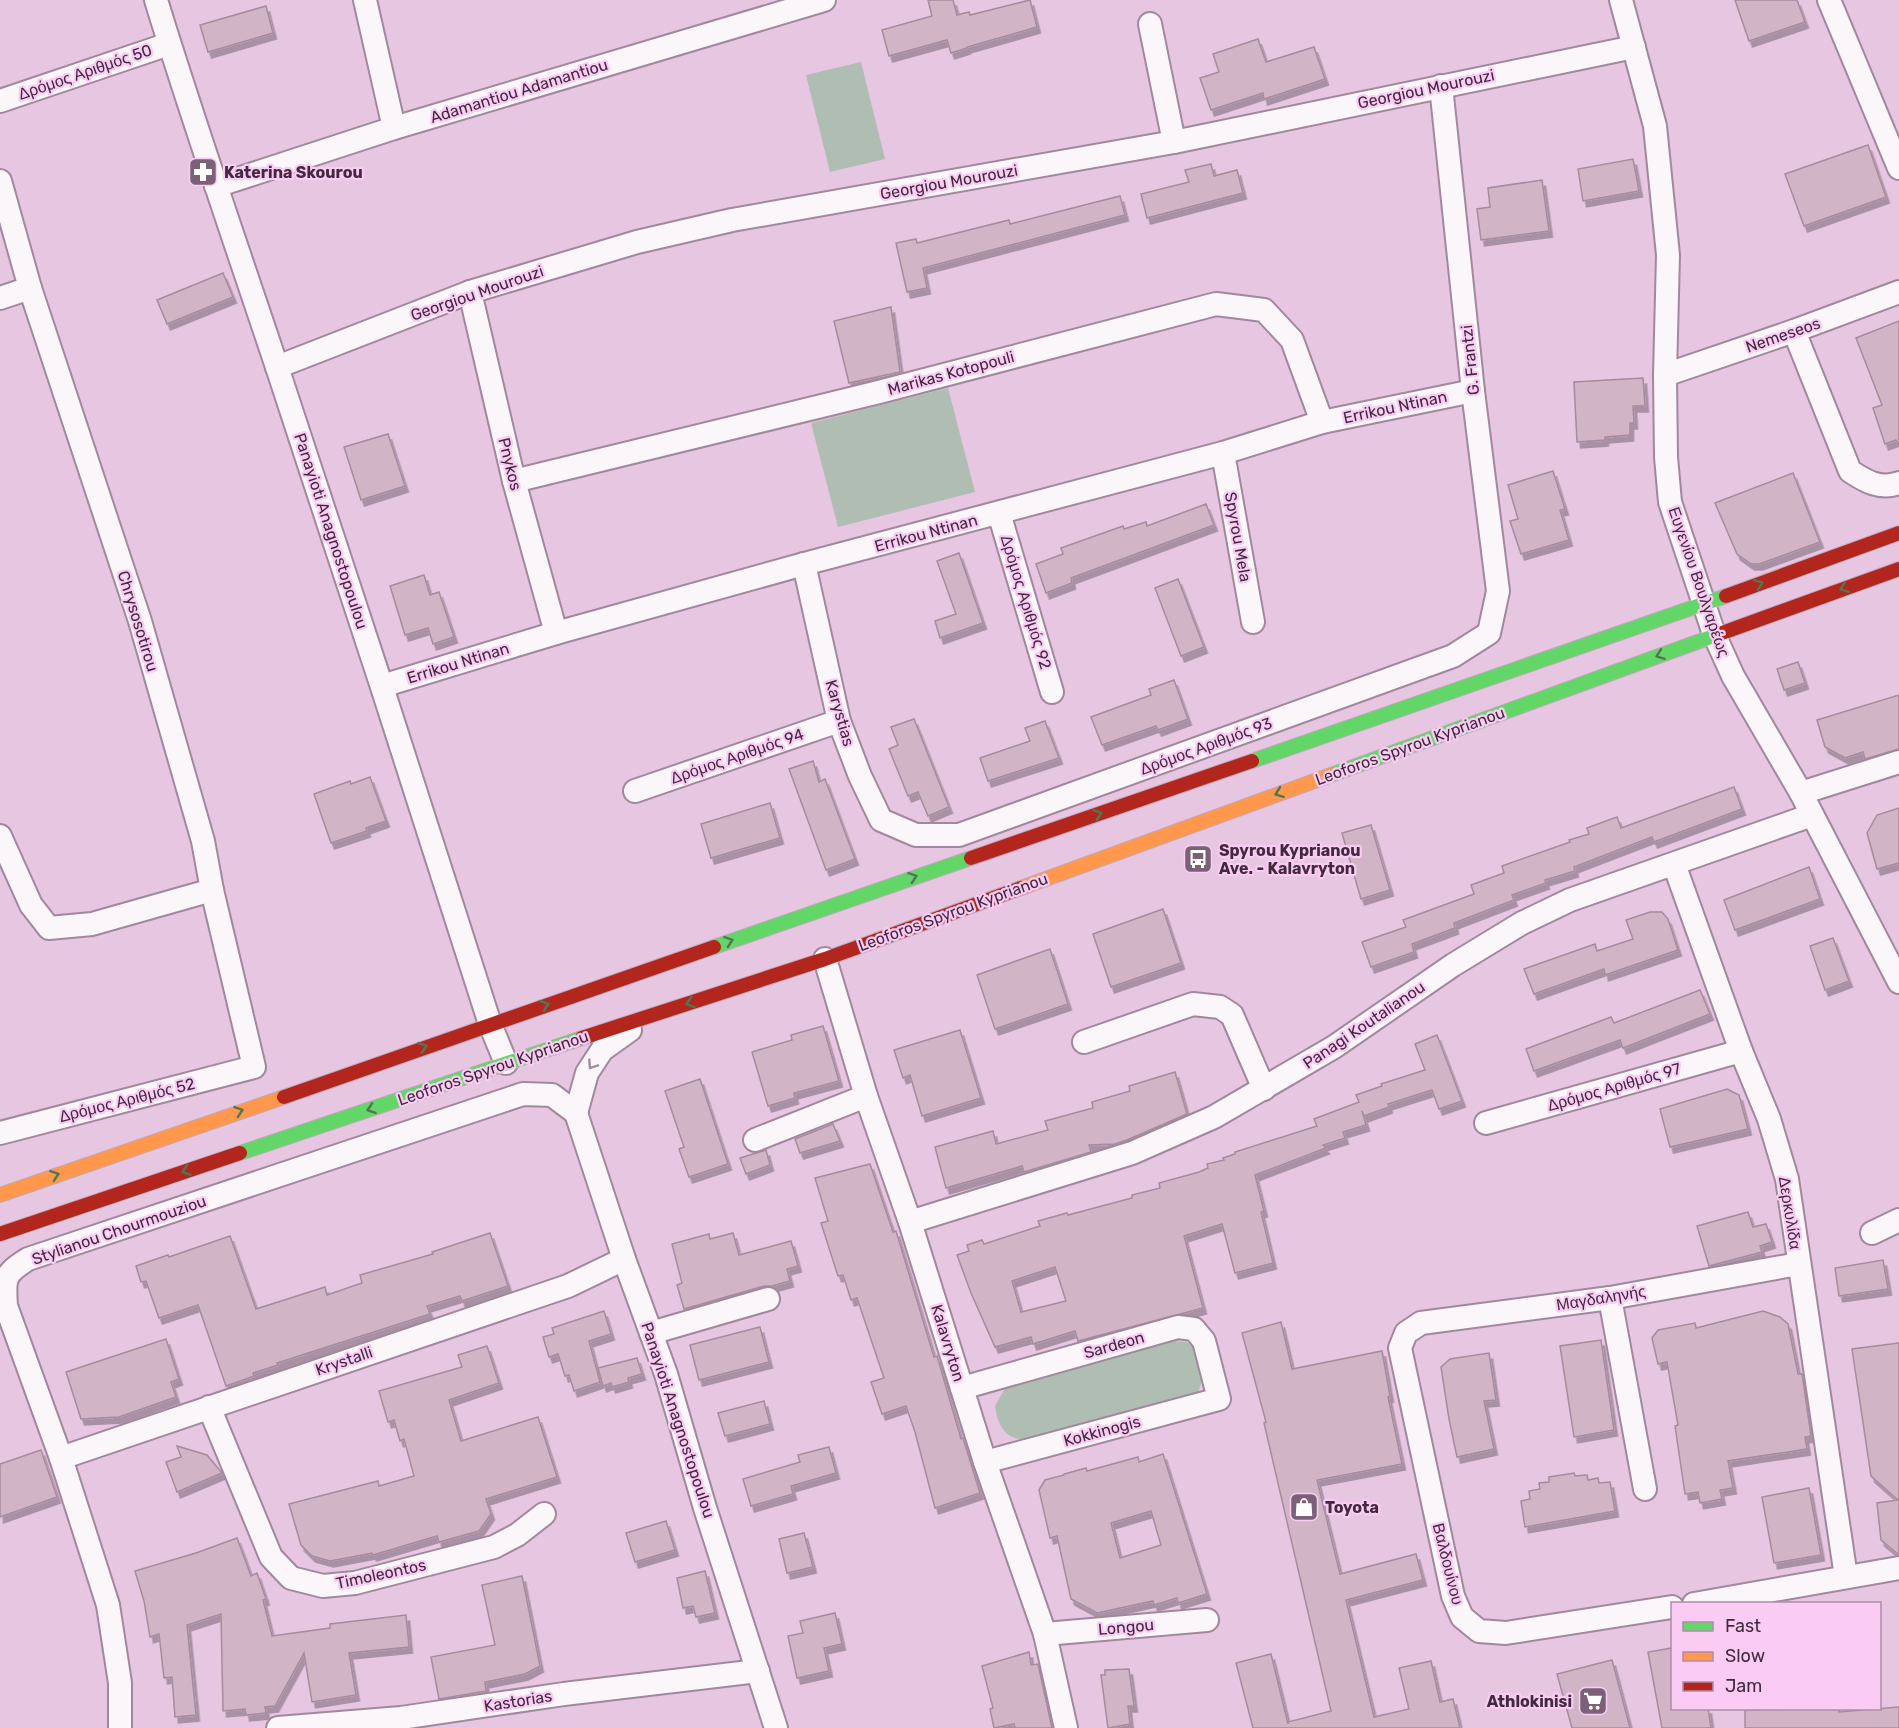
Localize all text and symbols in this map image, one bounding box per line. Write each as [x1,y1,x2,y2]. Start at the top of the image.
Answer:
street label: Δρόμος Αριθμός 50 [16,40,154,104]
street label: Adamantiou Adamantiou [428,55,610,127]
street label: Georgiou Mourouzi [1356,65,1496,113]
pharmacy icon: Katerina Skourou [187,156,219,188]
street label: Georgiou Mourouzi [879,161,1019,203]
place label: Katerina Skourou [224,163,363,182]
street label: Georgiou Mourouzi [408,261,546,325]
street label: Nemeseos [1743,313,1823,357]
street label: G. Frantzi [1457,324,1483,396]
street label: Marikas Kotopouli [886,347,1016,399]
street label: Errikou Ntinan [1341,387,1449,427]
street label: Panayioti Anagnostopoulou [290,431,372,631]
street label: Pnykos [494,436,526,492]
street label: Spyrou Mela [1221,491,1255,583]
street label: Ευγενίου Βουλγαρέως [1664,504,1734,660]
street label: Errikou Ntinan [872,510,980,556]
street label: Δρόμος Αριθμός 92 [997,533,1055,671]
street label: Chrysosotirou [114,568,162,674]
one-way arrow [1753,579,1764,592]
one-way arrow [1839,581,1850,594]
street label: Errikou Ntinan [405,638,511,688]
one-way arrow [1655,648,1666,660]
street label: Karystias [821,678,859,748]
street label: Leoforos Spyrou Kyprianou [1313,703,1507,789]
street label: Δρόμος Αριθμός 93 [1137,713,1275,779]
street label: Δρόμος Αριθμός 94 [668,724,806,788]
one-way arrow [1274,786,1285,799]
one-way arrow [1092,808,1103,821]
place label: Spyrou Kyprianou Ave. - Kalavryton [1219,841,1361,878]
bus stop icon: Spyrou Kyprianou Ave. - Kalavryton [1182,843,1214,875]
street label: Leoforos Spyrou Kyprianou [856,869,1050,955]
one-way arrow [907,872,918,885]
one-way arrow [723,936,734,949]
street label: Panagi Koutalianou [1299,977,1429,1073]
one-way arrow [685,995,696,1008]
one-way arrow [539,999,550,1012]
street label: Leoforos Spyrou Kyprianou [395,1026,591,1110]
one-way arrow [418,1041,428,1054]
one-way arrow [589,1058,600,1069]
street label: Δρόμος Αριθμός 97 [1545,1059,1683,1115]
street label: Δρόμος Αριθμός 52 [57,1074,197,1126]
one-way arrow [366,1101,377,1114]
one-way arrow [233,1106,244,1118]
one-way arrow [181,1164,192,1176]
one-way arrow [49,1170,60,1183]
street label: Δερκυλίδα [1775,1175,1805,1251]
street label: Stylianou Chourmouziou [29,1191,209,1269]
street label: Μαγδαληνής [1555,1282,1647,1314]
street label: Kalavryton [927,1302,969,1384]
street label: Panayioti Anagnostopoulou [637,1320,719,1520]
street label: Sardeon [1082,1327,1146,1363]
street label: Krystalli [313,1342,375,1380]
street label: Kokkinogis [1061,1412,1143,1450]
shop icon: Toyota [1288,1491,1320,1523]
place label: Toyota [1325,1498,1379,1517]
street label: Βαλδουίνου [1429,1521,1467,1607]
street label: Timoleontos [334,1555,428,1593]
legend [1671,1602,1881,1710]
street label: Longou [1097,1615,1155,1639]
text: Fast [1725,1615,1761,1637]
text: Slow [1725,1645,1765,1667]
text: Jam [1725,1675,1762,1697]
supermarket icon: Athlokinisi [1577,1685,1609,1717]
street label: Kastorias [483,1686,553,1716]
place label: Athlokinisi [1487,1692,1572,1711]

